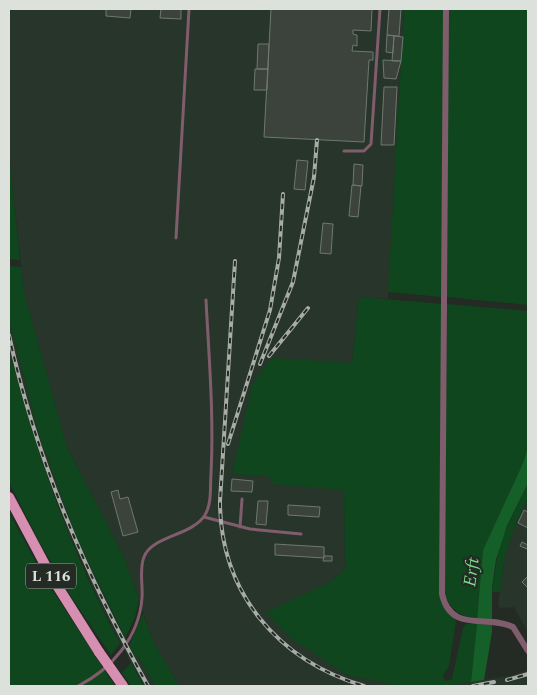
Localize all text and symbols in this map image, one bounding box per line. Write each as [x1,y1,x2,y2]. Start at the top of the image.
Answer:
water label: Erft [456,555,487,588]
road number: L 116 [26,564,76,588]

